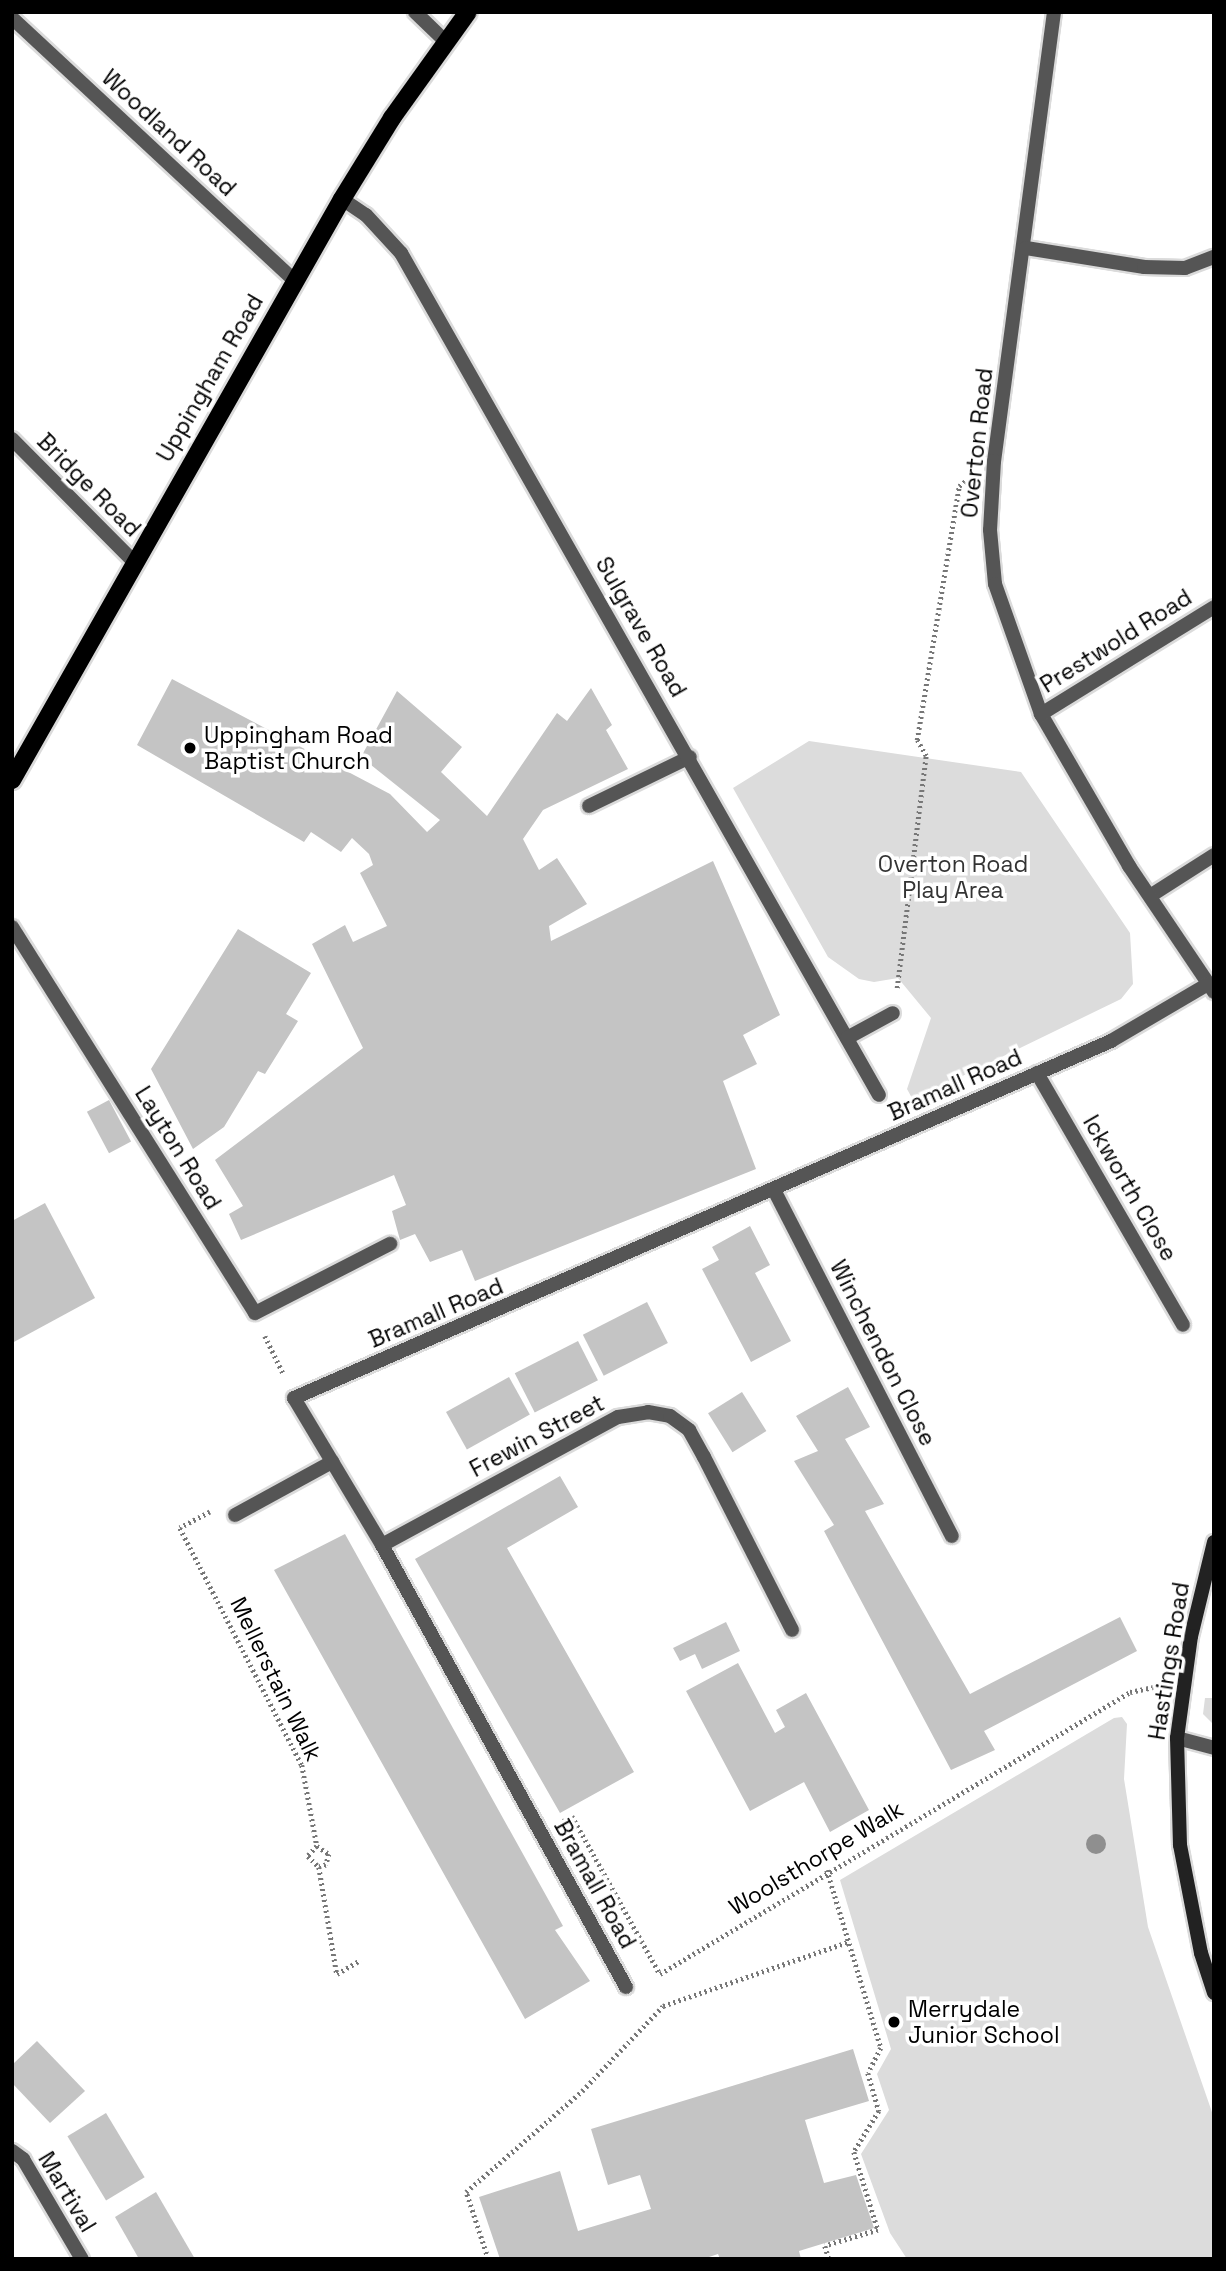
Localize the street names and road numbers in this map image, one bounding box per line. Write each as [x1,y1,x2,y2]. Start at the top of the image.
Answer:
street label: Woodland Road [96,64,242,202]
street label: Uppingham Road [151,289,269,467]
street label: Overton Road [955,367,999,519]
street label: Bridge Road [31,427,147,543]
street label: Sulgrave Road [590,552,692,702]
street label: Prestwold Road [1035,583,1197,699]
street label: Bramall Road [884,1043,1026,1127]
street label: Layton Road [129,1081,227,1215]
street label: Ickworth Close [1077,1110,1183,1266]
street label: Winchendon Close [824,1255,942,1451]
street label: Bramall Road [365,1272,507,1354]
street label: Frewin Street [465,1389,609,1483]
street label: Hastings Road [1143,1580,1195,1742]
street label: Mellerstain Walk [224,1592,328,1766]
street label: Woolsthorpe Walk [724,1795,908,1921]
street label: Bramall Road [548,1815,642,1953]
street label: Martival [32,2147,102,2237]

